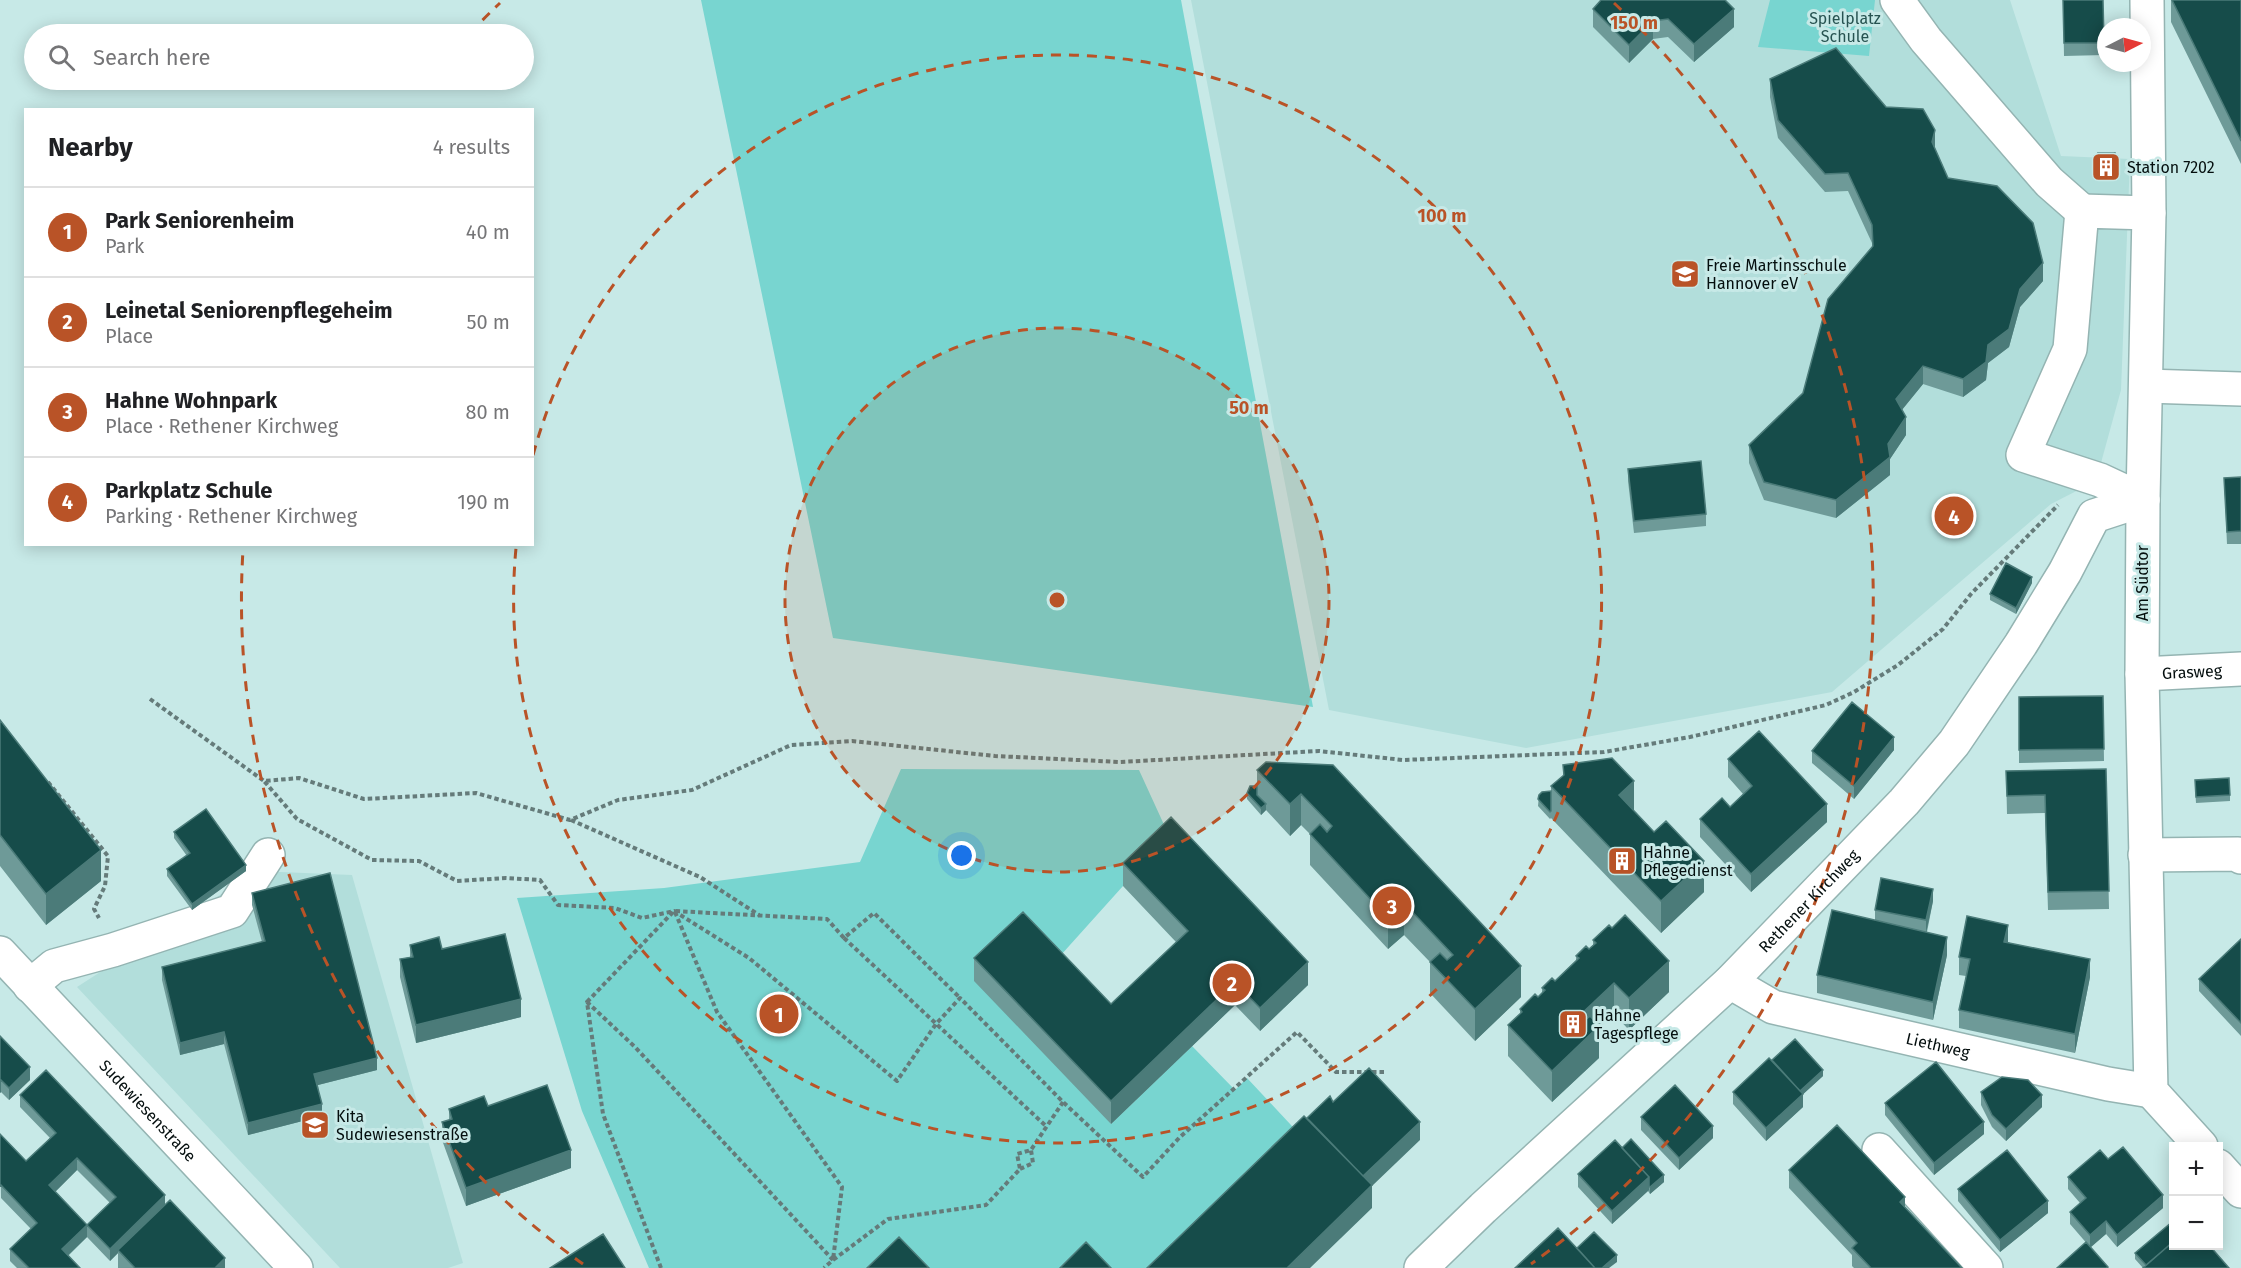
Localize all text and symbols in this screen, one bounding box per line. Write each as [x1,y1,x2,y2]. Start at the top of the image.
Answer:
park label: Spielplatz Schule [1809,9,1881,46]
text: 150 m [1610,12,1658,34]
north arrow [2097,18,2151,72]
search box [24,24,534,90]
icon: search [45,41,78,74]
text: Search here [93,44,211,71]
text: Nearby [48,132,133,163]
text: 4 results [433,135,510,159]
building icon: Station 7202 [2090,151,2122,183]
place label: Station 7202 [2127,158,2215,177]
text: 100 m [1418,205,1466,227]
text: Park Seniorenheim [105,207,294,234]
text: 1 [63,220,72,244]
text: 40 m [466,220,510,244]
text: Park [105,234,144,258]
place label: Freie Martinsschule Hannover eV [1706,256,1847,293]
school or university icon: Freie Martinsschule Hannover eV [1669,258,1701,290]
text: Leinetal Seniorenpflegeheim [105,297,393,324]
text: 2 [62,310,73,334]
text: 50 m [466,310,510,334]
text: Place [105,324,153,348]
text: Hahne Wohnpark [105,387,277,414]
text: 50 m [1229,397,1269,419]
text: 3 [62,400,73,424]
text: 80 m [465,400,510,424]
text: Place · Rethener Kirchweg [105,414,338,438]
text: Parkplatz Schule [105,477,272,504]
text: 4 [62,490,73,514]
text: 190 m [457,490,510,514]
pin: 4 [1934,494,1974,538]
text: Parking · Rethener Kirchweg [105,504,357,528]
street label: Am Südtor [2133,544,2152,621]
centre of rings [1047,590,1067,610]
street label: Grasweg [2161,661,2223,683]
your location [947,841,976,870]
place label: Hahne Pflegedienst [1643,843,1733,880]
building icon: Hahne Pflegedienst [1606,845,1638,877]
street label: Rethener Kirchweg [1755,845,1863,957]
pin: 3 [1372,884,1412,928]
pin: 2 [1212,960,1252,1006]
pin: 1 [760,992,798,1036]
place label: Hahne Tagespflege [1594,1006,1679,1043]
building icon: Hahne Tagespflege [1557,1008,1589,1040]
street label: Liethweg [1904,1029,1972,1062]
street label: Sudewiesenstraße [95,1056,200,1166]
place label: Kita Sudewiesenstraße [336,1107,468,1144]
school or university icon: Kita Sudewiesenstraße [299,1109,331,1141]
map controls [2169,1142,2223,1250]
button: + [2169,1142,2223,1196]
button: − [2169,1196,2223,1250]

